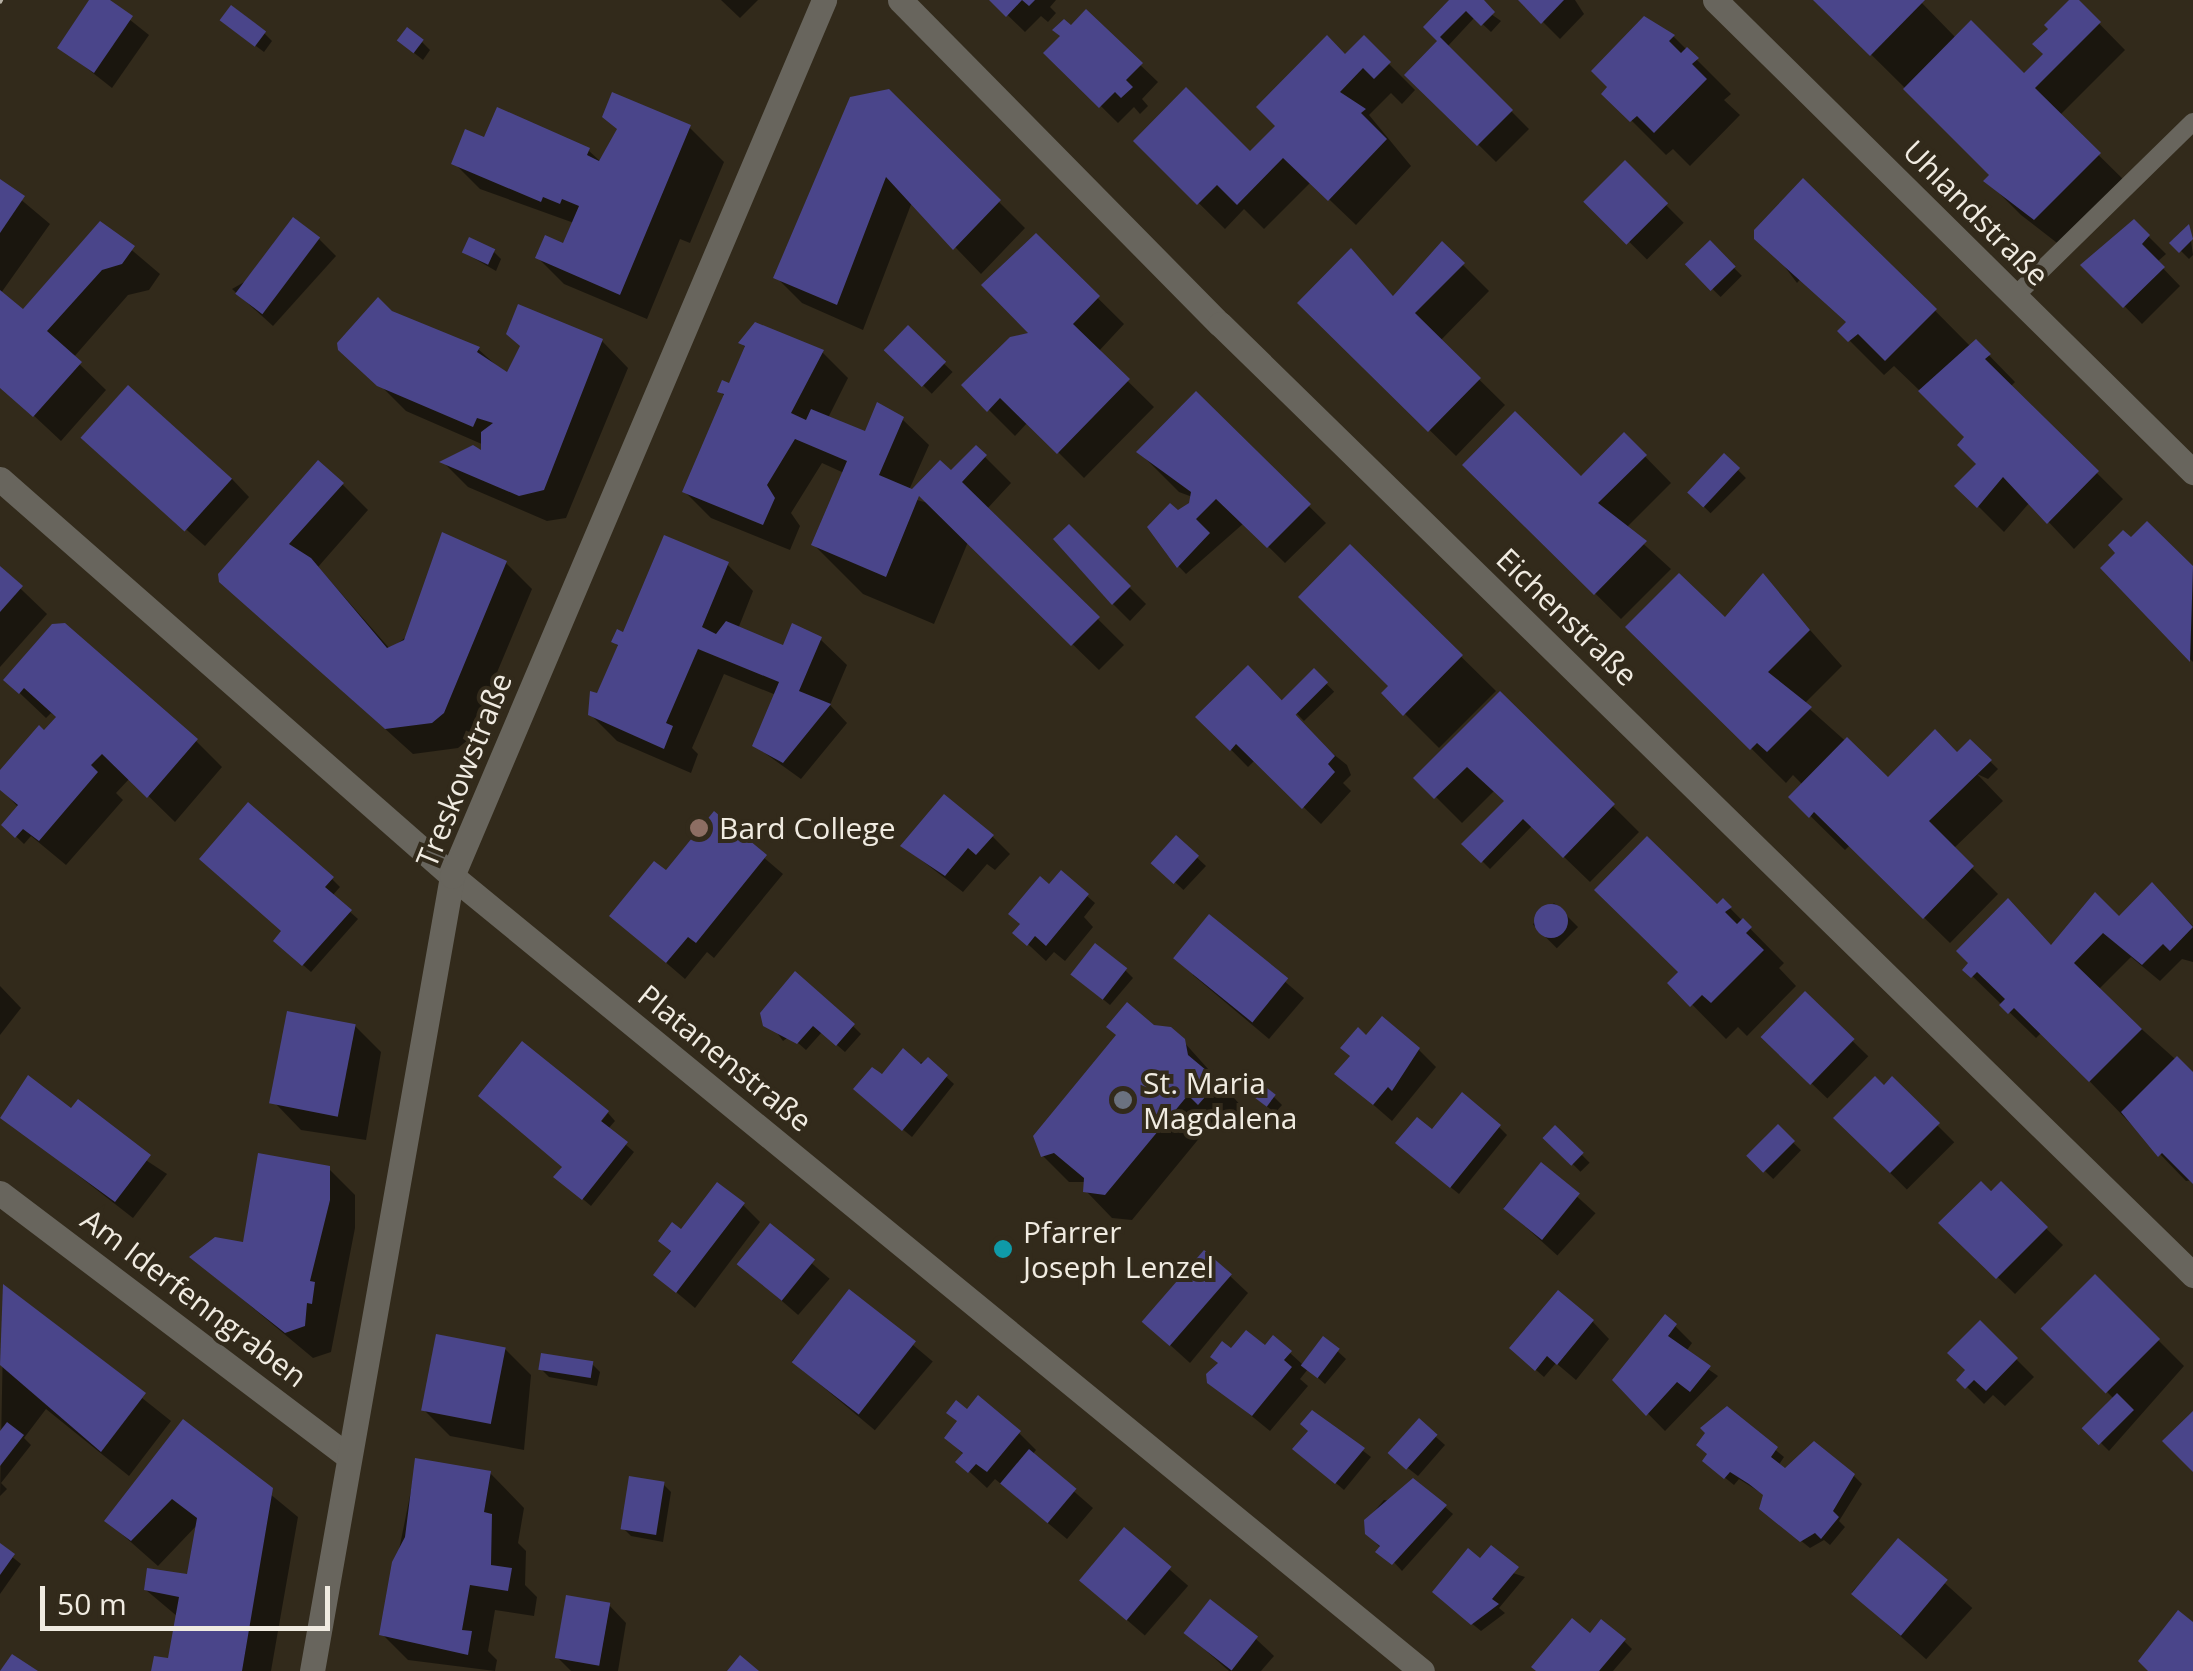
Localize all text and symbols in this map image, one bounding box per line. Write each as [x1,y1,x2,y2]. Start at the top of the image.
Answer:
street label: Uhlandstraße [1896,133,2056,293]
street label: Eichenstraße [1489,541,1645,693]
street label: Treskowstraße [409,668,519,872]
place label: Bard College [719,810,896,846]
marker: Bard College [688,817,710,839]
street label: Platanenstraße [631,977,819,1139]
place label: St. Maria Magdalena [1143,1065,1297,1136]
marker: St. Maria Magdalena [1112,1089,1134,1111]
street label: Am Iderfenngraben [74,1201,314,1395]
place label: Pfarrer Joseph Lenzel [1023,1214,1214,1284]
marker: Pfarrer Joseph Lenzel [992,1238,1014,1260]
scale bar [45,1566,335,1628]
text: 50 m [57,1583,127,1624]

